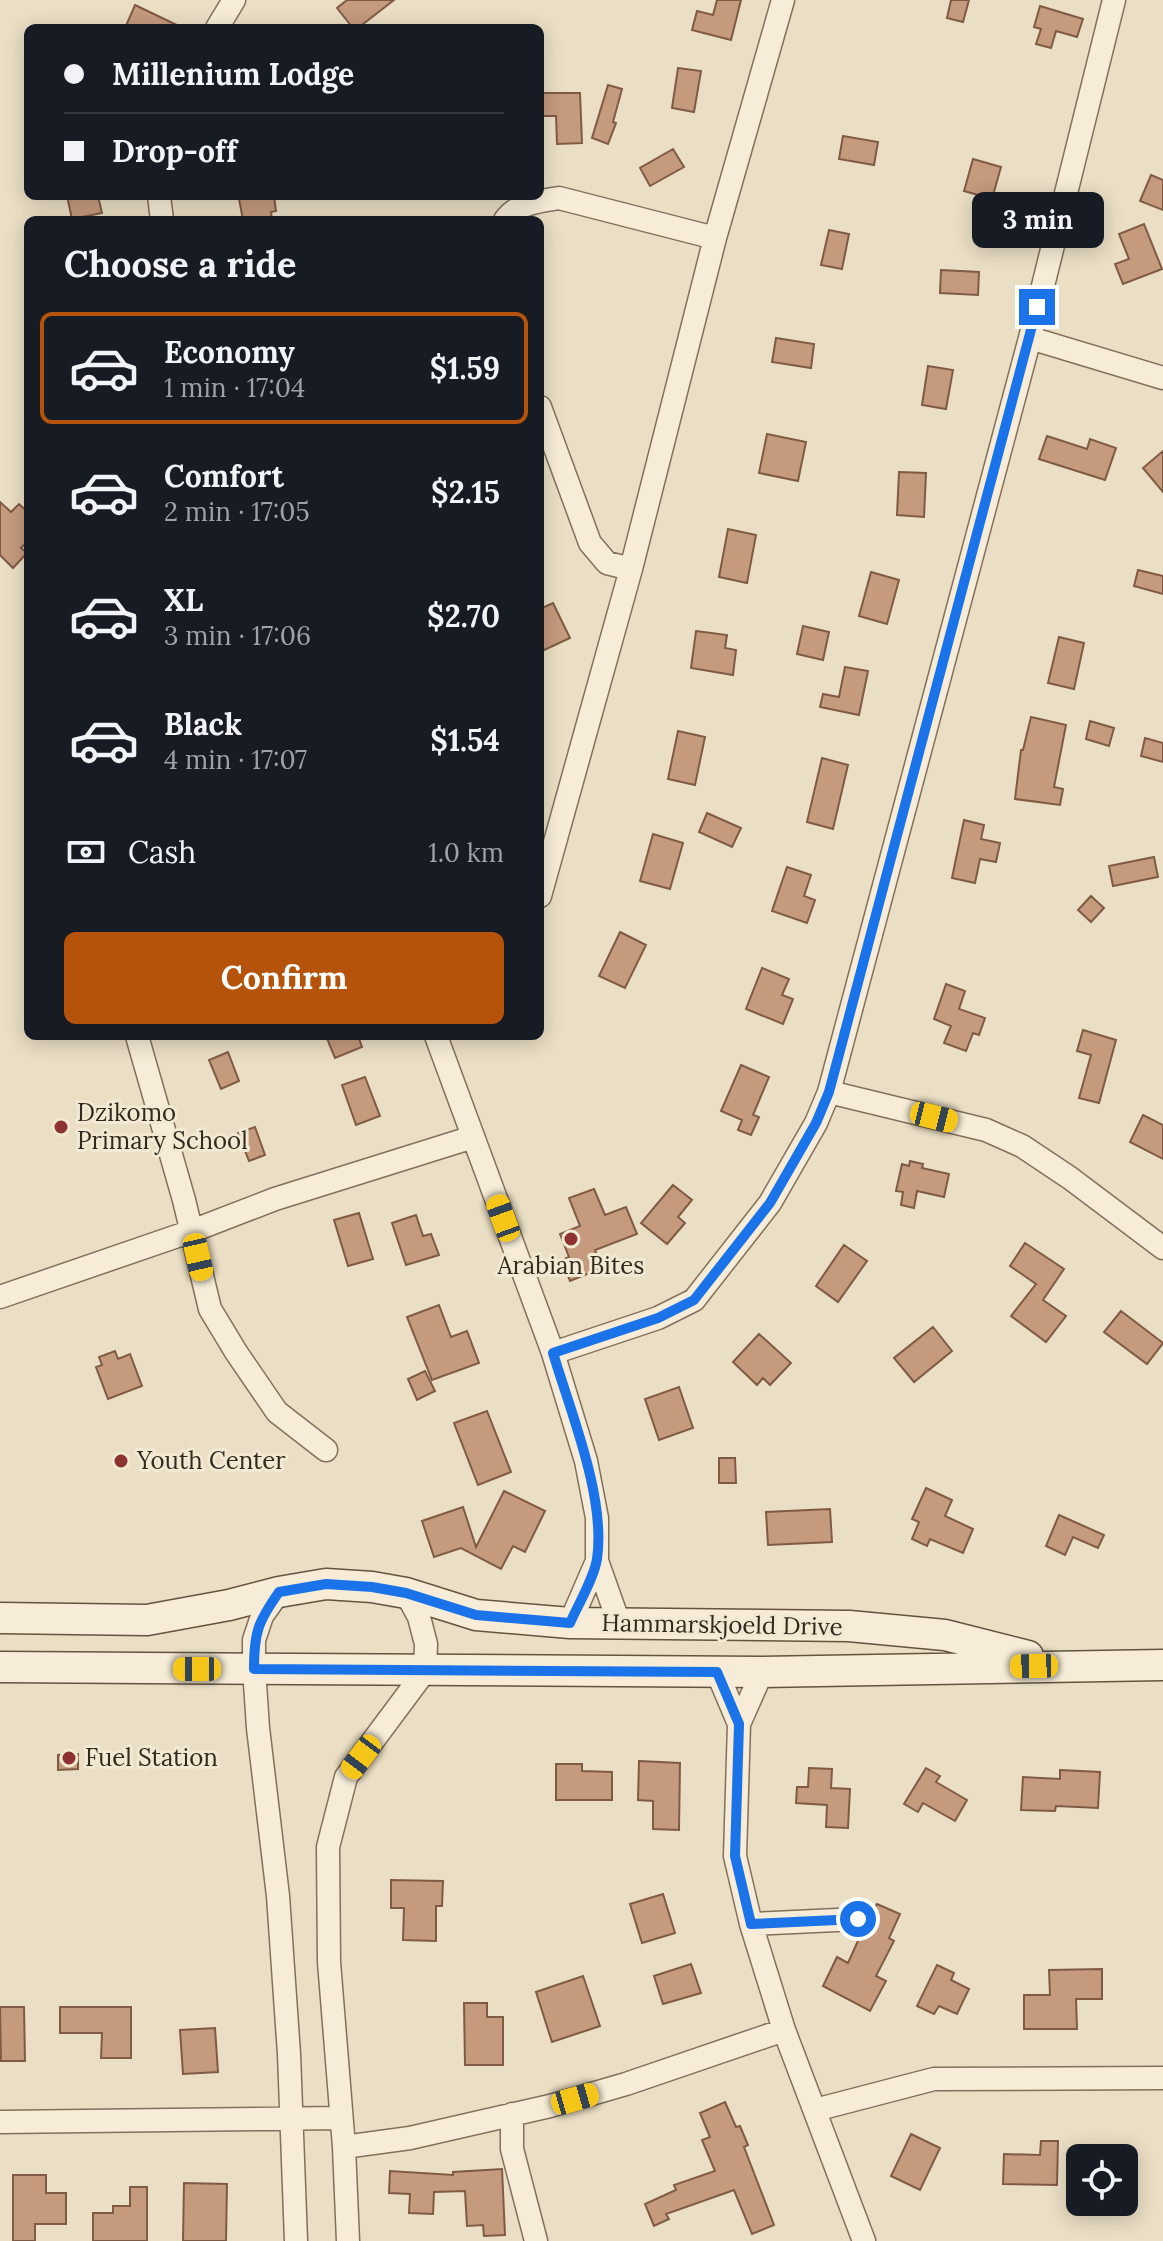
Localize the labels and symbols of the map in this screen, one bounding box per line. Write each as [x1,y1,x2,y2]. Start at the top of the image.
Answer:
callout: 3 min [971,191,1103,247]
route end [1019,289,1055,325]
place label: Dzikomo Primary School [77,1097,248,1156]
car [908,1100,960,1134]
marker: Dzikomo Primary School [52,1118,70,1136]
car [484,1191,522,1245]
marker: Arabian Bites [562,1230,580,1248]
car [181,1231,215,1283]
place label: Arabian Bites [497,1250,644,1281]
place label: Youth Center [136,1445,286,1476]
marker: Youth Center [112,1452,130,1470]
street label: Hammarskjoeld Drive [601,1607,843,1642]
car [1010,1654,1058,1678]
car [173,1657,221,1681]
car [337,1731,385,1783]
place label: Fuel Station [85,1742,218,1773]
marker: Fuel Station [60,1749,78,1767]
route start [840,1901,876,1937]
car [549,2081,601,2117]

